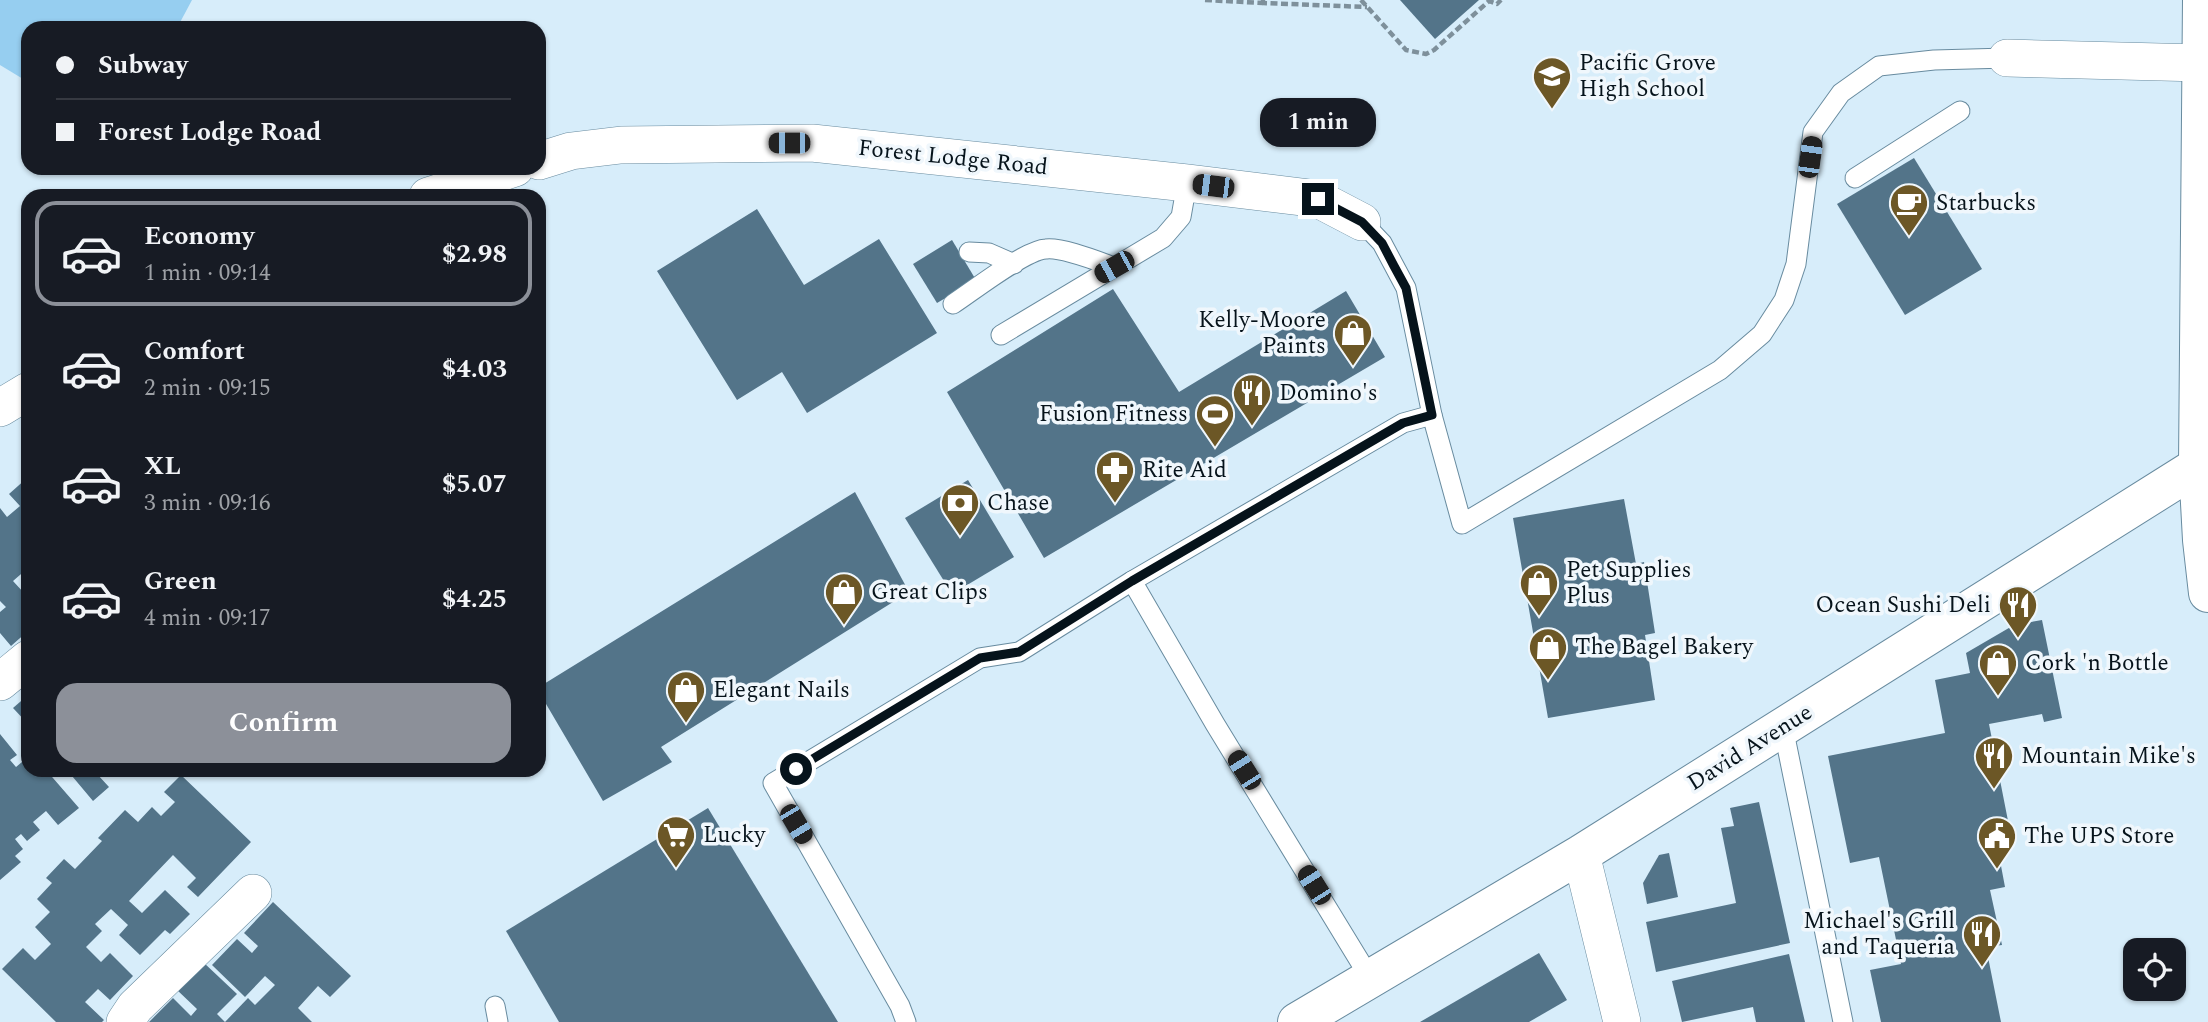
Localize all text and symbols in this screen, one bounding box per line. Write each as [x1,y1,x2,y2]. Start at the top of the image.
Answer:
text: Subway [98,45,188,85]
place label: Pacific Grove High School [1579,46,1716,107]
school or university icon: Pacific Grove High School [1531,55,1573,110]
callout: 1 min [1260,97,1376,146]
text: 1 min [1287,105,1349,140]
text: Forest Lodge Road [98,112,321,152]
street label: Forest Lodge Road [856,131,1050,185]
car [769,133,811,154]
car [1797,135,1824,179]
car [1191,173,1236,199]
cafe icon: Starbucks [1888,182,1930,237]
route end [1302,183,1334,215]
place label: Starbucks [1936,186,2036,221]
text: Economy [144,216,254,256]
icon: car [60,222,123,285]
text: $2.98 [442,234,507,274]
car [1091,248,1138,286]
text: 1 min · 09:14 [144,256,271,291]
place label: Kelly-Moore Paints [1198,303,1326,364]
shop icon: Kelly-Moore Paints [1332,312,1374,367]
text: Comfort [144,331,245,371]
icon: car [60,337,123,400]
text: $4.03 [442,349,507,389]
text: 2 min · 09:15 [144,371,271,406]
restaurant icon: Domino's [1231,372,1273,427]
place label: Domino's [1279,376,1378,411]
sports icon: Fusion Fitness [1194,393,1236,448]
place label: Fusion Fitness [1039,397,1188,432]
text: XL [144,446,181,486]
pharmacy icon: Rite Aid [1094,449,1136,504]
icon: car [60,452,123,515]
place label: Rite Aid [1142,453,1227,488]
text: $5.07 [442,464,507,504]
bank icon: Chase [939,482,981,537]
text: 3 min · 09:16 [144,486,271,521]
place label: Chase [987,486,1049,521]
place label: Pet Supplies Plus [1566,553,1691,614]
text: Green [144,561,217,601]
shop icon: Pet Supplies Plus [1518,562,1560,617]
icon: car [60,567,123,630]
shop icon: Great Clips [823,571,865,626]
place label: Great Clips [871,575,988,610]
text: $4.25 [442,579,507,619]
restaurant icon: Ocean Sushi Deli [1997,584,2039,639]
place label: Ocean Sushi Deli [1816,588,1991,623]
text: 4 min · 09:17 [144,601,271,636]
shop icon: The Bagel Bakery [1527,626,1569,681]
place label: The Bagel Bakery [1575,630,1754,665]
shop icon: Cork 'n Bottle [1977,642,2019,697]
place label: Cork 'n Bottle [2025,646,2169,681]
shop icon: Elegant Nails [665,669,707,724]
place label: Elegant Nails [713,673,850,708]
button: Confirm [56,683,511,763]
street label: David Avenue [1681,696,1819,800]
restaurant icon: Mountain Mike's [1973,735,2015,790]
place label: Mountain Mike's [2021,739,2196,774]
car [1224,747,1265,793]
route start [780,753,812,785]
car [777,801,816,847]
supermarket icon: Lucky [655,814,697,869]
public building icon: The UPS Store [1976,815,2018,870]
place label: Lucky [703,818,766,853]
place label: The UPS Store [2024,819,2174,854]
car [1294,862,1335,908]
place label: Michael's Grill and Taqueria [1803,904,1955,965]
restaurant icon: Michael's Grill and Taqueria [1961,913,2003,968]
map controls [2123,938,2186,1001]
button: locate [2123,938,2186,1001]

